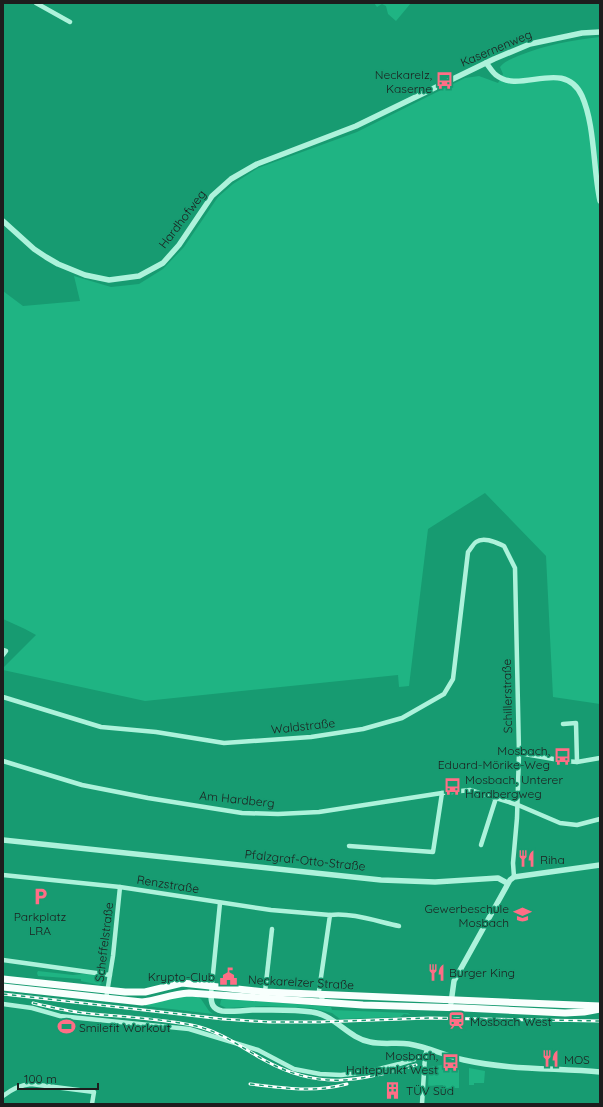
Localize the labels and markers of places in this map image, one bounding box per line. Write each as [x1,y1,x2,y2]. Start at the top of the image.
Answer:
place label: Neckarelz, Kaserne [375,67,432,96]
bus stop icon: Neckarelz, Kaserne [435,71,455,91]
place label: Mosbach, Eduard-Mörike-Weg [438,743,550,772]
bus stop icon: Mosbach, Eduard-Mörike-Weg [553,747,573,767]
place label: Mosbach, Unterer Hardbergweg [465,772,563,801]
bus stop icon: Mosbach, Unterer Hardbergweg [442,776,462,796]
restaurant icon: Riha [517,849,537,869]
place label: Riha [540,852,565,867]
parking icon: Parkplatz LRA [30,887,50,907]
place label: Gewerbeschule Mosbach [424,901,509,930]
school or university icon: Gewerbeschule Mosbach [512,905,532,925]
place label: Parkplatz LRA [14,909,67,938]
restaurant icon: Burger King [426,962,446,982]
place label: Burger King [449,965,515,980]
public building icon: Krypto-Club [218,966,238,986]
place label: Krypto-Club [148,969,215,984]
station icon: Mosbach West [447,1011,467,1031]
place label: Mosbach West [470,1014,552,1029]
sports icon: Smilefit Workout [56,1017,76,1037]
place label: Smilefit Workout [79,1020,170,1035]
place label: Mosbach, Haltepunkt West [346,1048,438,1077]
restaurant icon: MOS [541,1049,561,1069]
bus stop icon: Mosbach, Haltepunkt West [441,1052,461,1072]
place label: MOS [564,1052,590,1067]
building icon: TÜV Süd [383,1080,403,1100]
place label: TÜV Süd [406,1083,454,1098]

